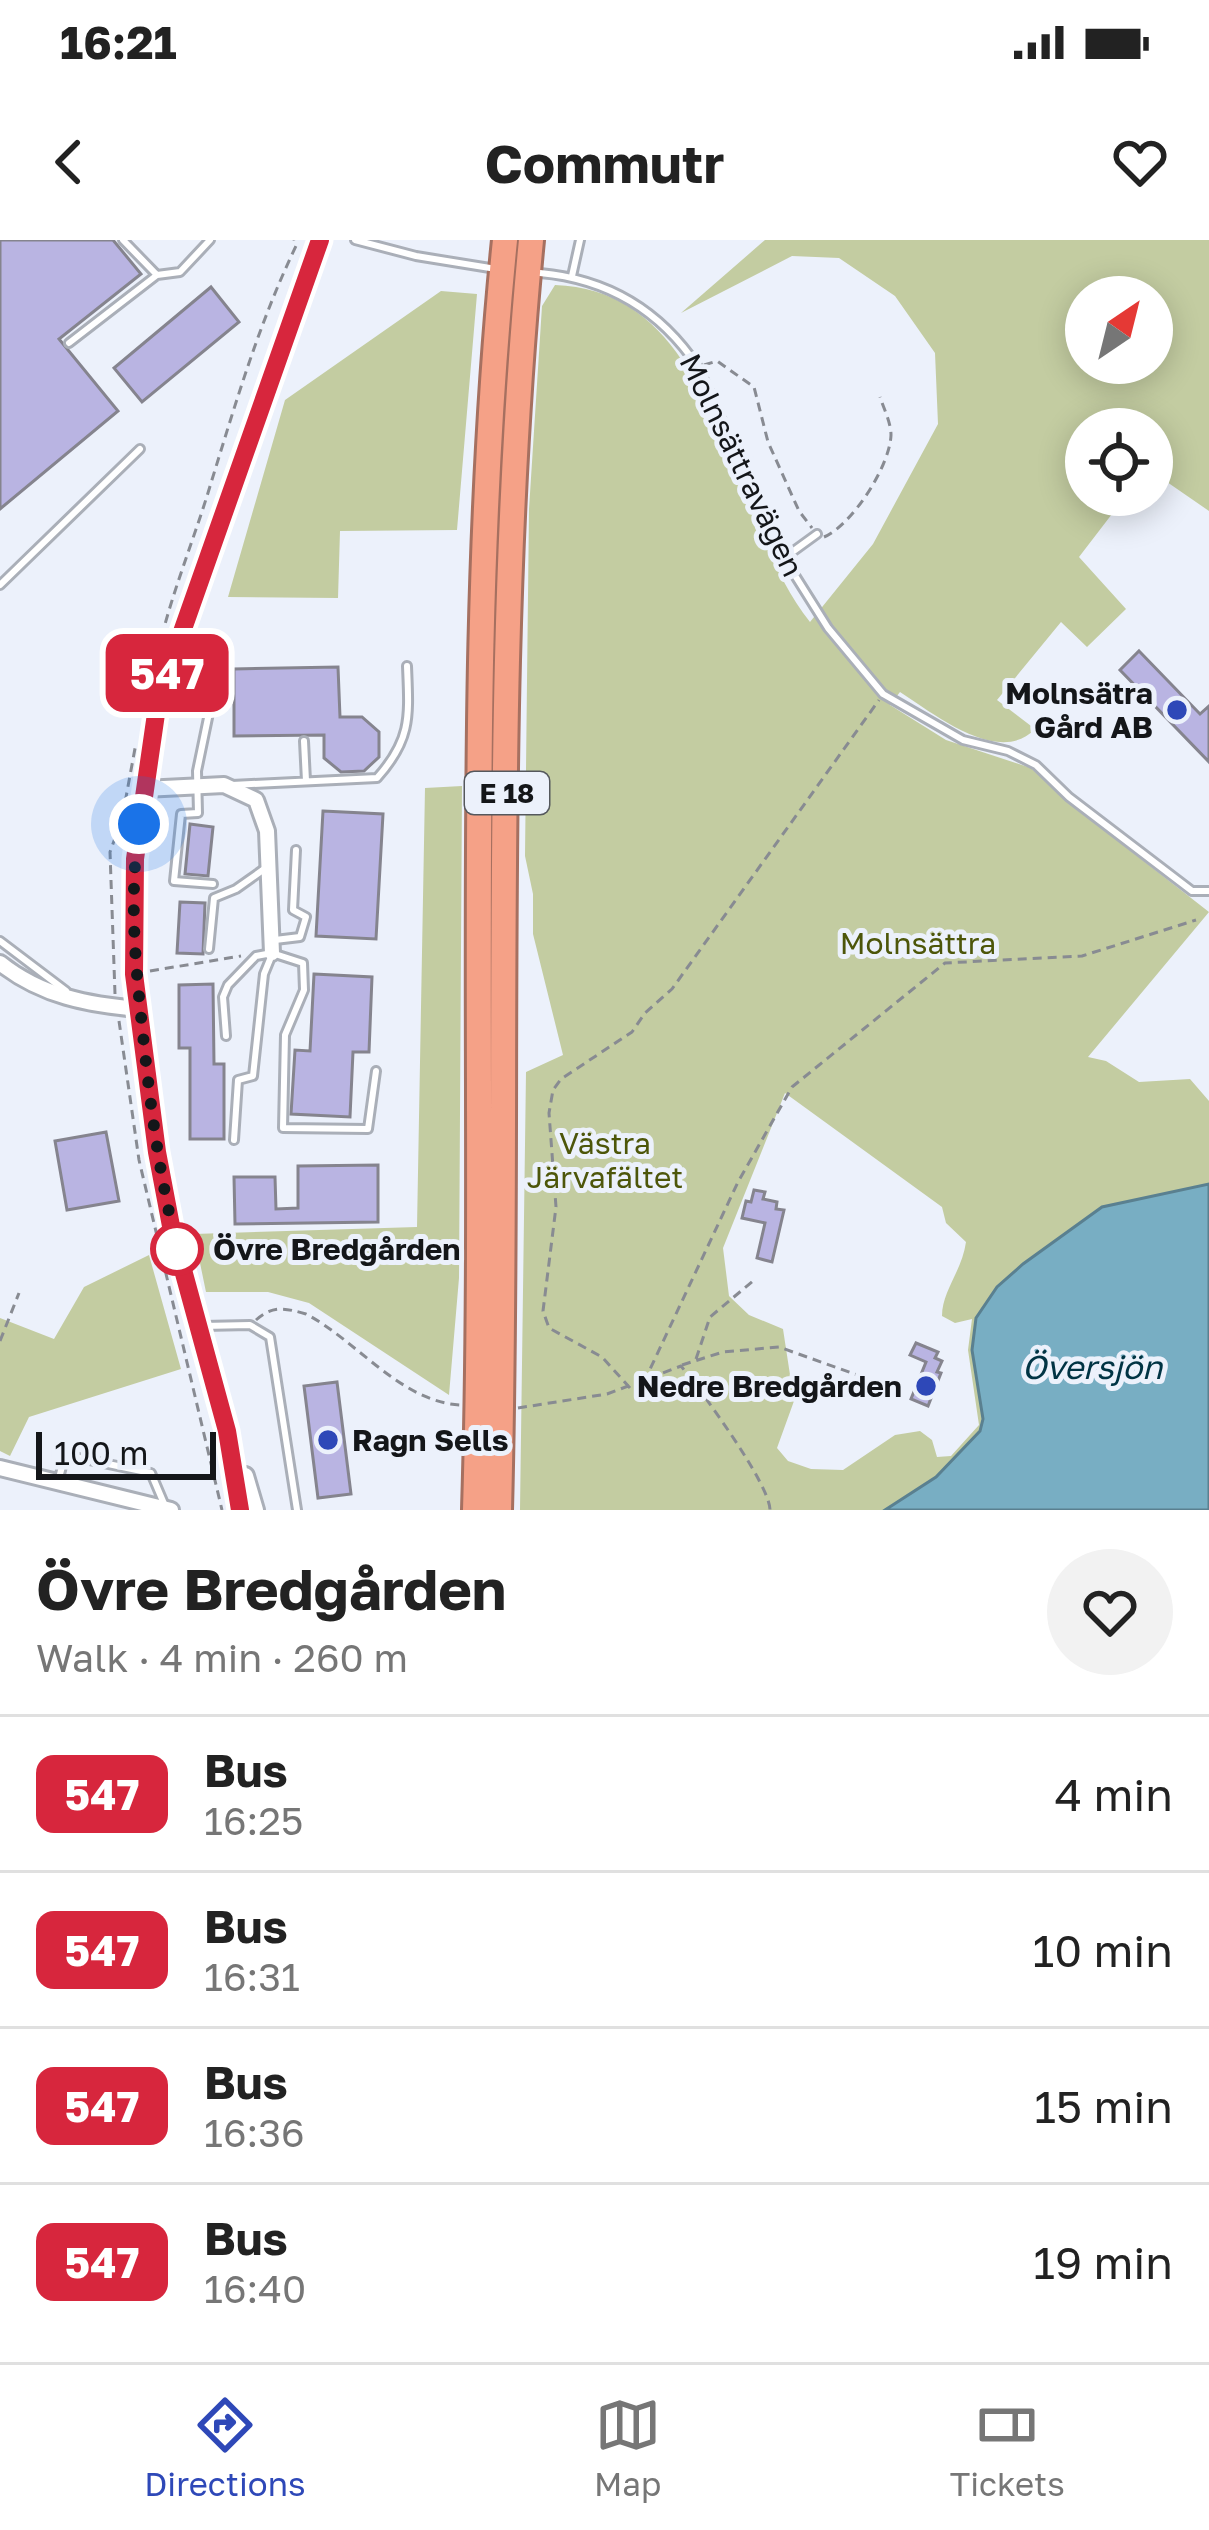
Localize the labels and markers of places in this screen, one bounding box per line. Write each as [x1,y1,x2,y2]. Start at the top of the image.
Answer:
place label: Molnsätra Gård AB [1005,675,1153,745]
marker: Molnsätra Gård AB [1164,697,1190,723]
marker: Övre Bredgården [152,1224,202,1274]
place label: Övre Bredgården [213,1231,461,1267]
place label: Nedre Bredgården [637,1368,902,1404]
marker: Nedre Bredgården [913,1373,939,1399]
place label: Ragn Sells [352,1422,509,1458]
marker: Ragn Sells [315,1427,341,1453]

